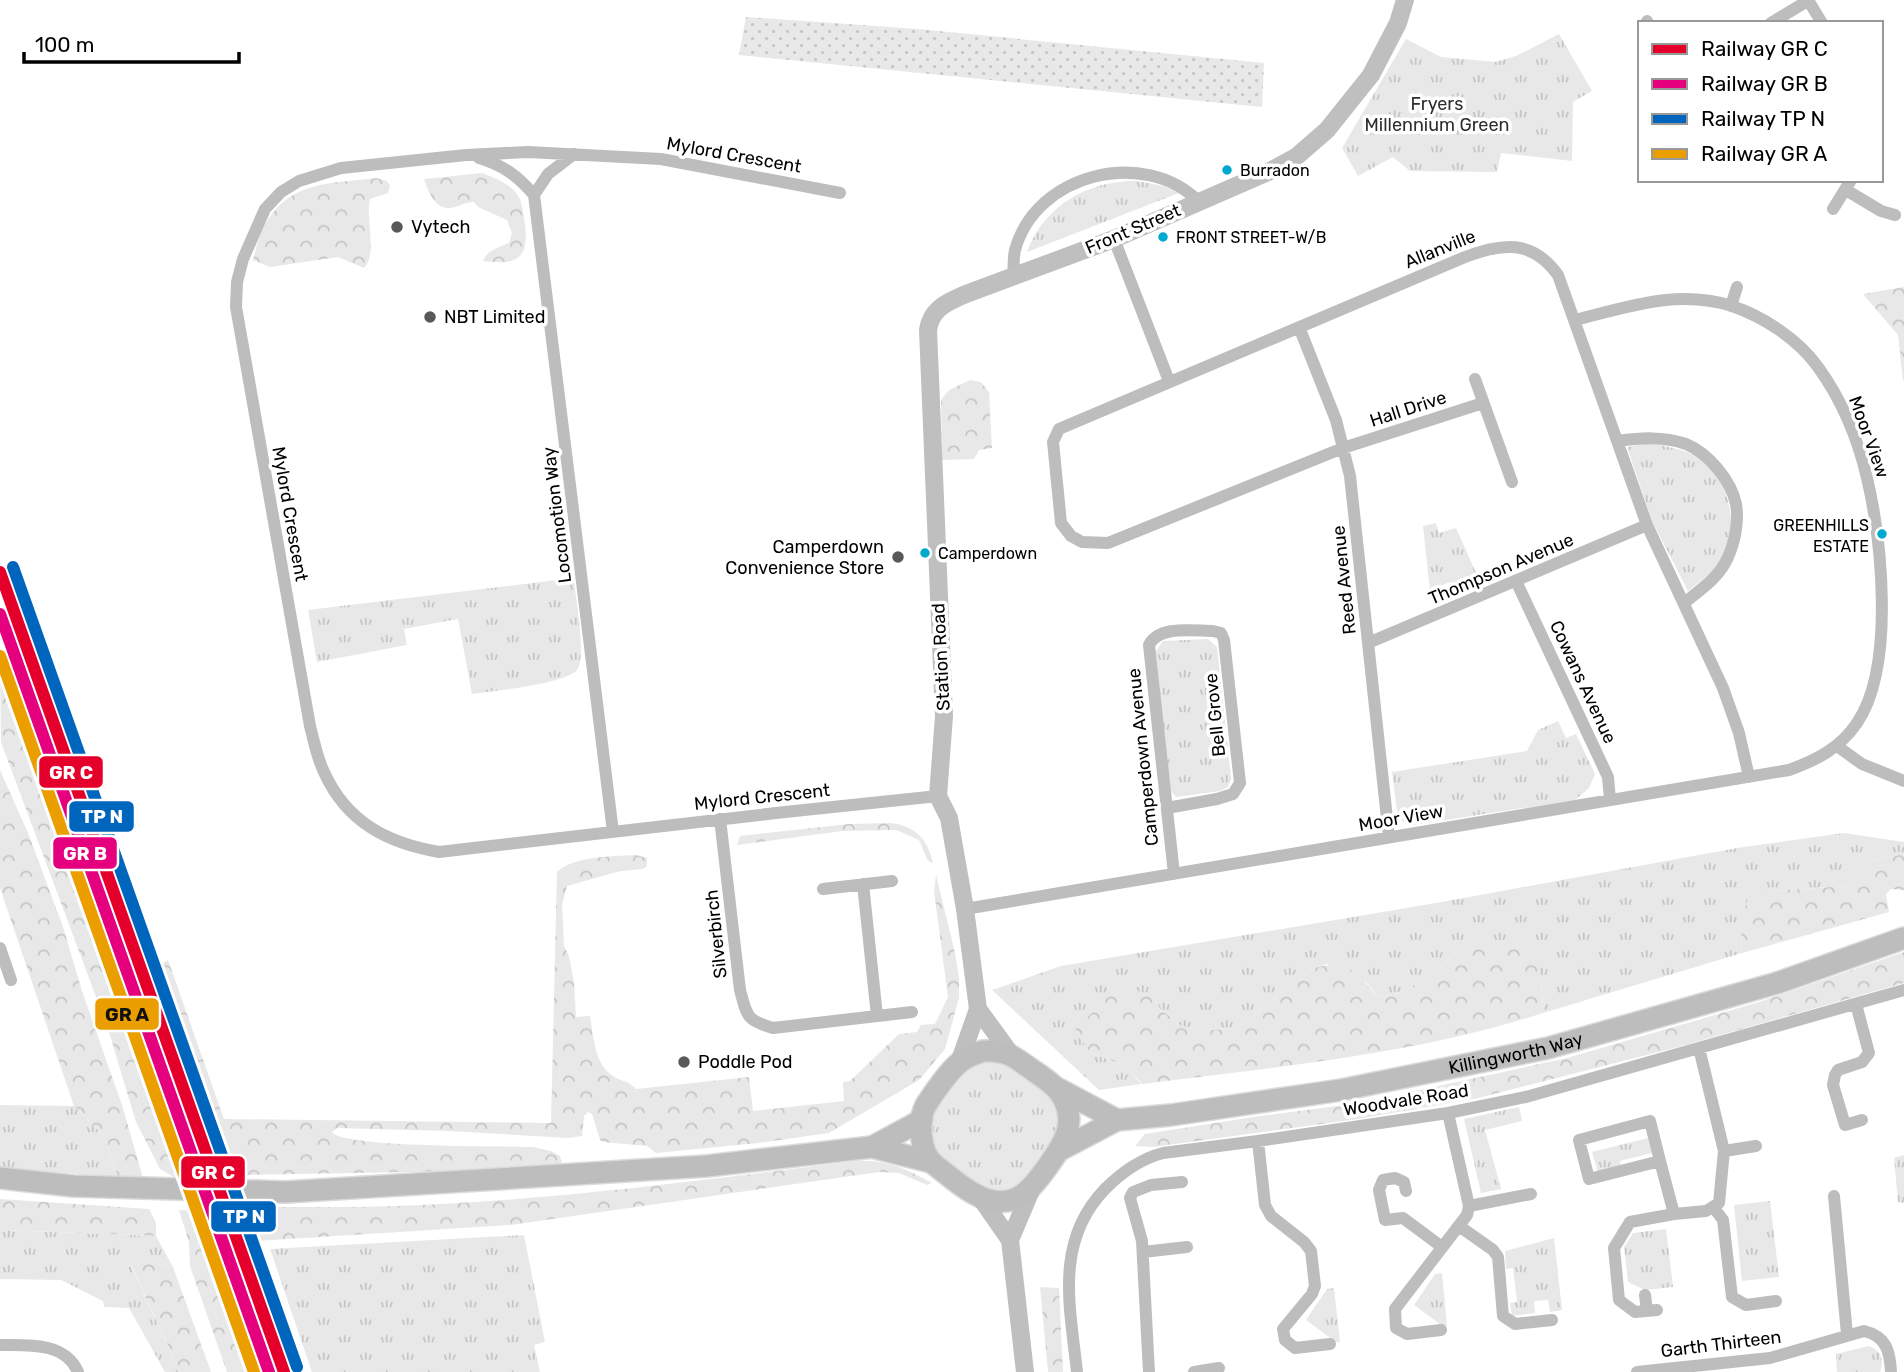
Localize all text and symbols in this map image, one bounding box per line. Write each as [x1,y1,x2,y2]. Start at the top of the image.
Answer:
scale bar [24,21,240,65]
legend [1638,21,1883,182]
text: 100 m [35,32,94,57]
text: Railway GR C [1701,36,1828,61]
text: Railway GR B [1701,71,1828,96]
park label: Fryers Millennium Green [1365,93,1509,136]
text: Railway TP N [1701,106,1825,131]
street label: Mylord Crescent [665,132,803,178]
text: Railway GR A [1701,141,1827,166]
place label: Burradon [1240,161,1310,180]
marker: Burradon [1220,163,1234,177]
street label: Front Street [1082,199,1184,259]
place label: Vytech [411,216,470,238]
marker: Vytech [389,219,405,235]
street label: Allanville [1401,225,1479,273]
place label: FRONT STREET-W/B [1176,228,1326,247]
marker: FRONT STREET-W/B [1156,230,1170,244]
place label: NBT Limited [444,306,545,328]
marker: NBT Limited [422,309,438,325]
street label: Hall Drive [1367,386,1449,432]
street label: Moor View [1844,393,1894,481]
street label: Mylord Crescent [267,445,313,583]
street label: Locomotion Way [538,445,576,584]
place label: GREENHILLS ESTATE [1773,516,1869,556]
street label: Reed Avenue [1327,524,1361,636]
marker: GREENHILLS ESTATE [1875,527,1889,541]
street label: Thompson Avenue [1425,528,1577,610]
place label: Camperdown Convenience Store [725,536,884,579]
place label: Camperdown [938,544,1037,563]
marker: Camperdown [918,546,932,560]
marker: Camperdown Convenience Store [890,549,906,565]
street label: Station Road [927,603,955,711]
street label: Cowans Avenue [1545,617,1621,747]
street label: Camperdown Avenue [1123,667,1163,847]
street label: Bell Grove [1200,672,1230,758]
line badge: GR C [38,755,104,789]
text: GR C [49,761,93,784]
street label: Mylord Crescent [693,779,831,815]
line badge: TP N [68,800,135,833]
street label: Moor View [1357,800,1445,836]
text: TP N [81,805,123,828]
line badge: GR B [52,836,118,870]
text: GR B [63,842,107,865]
street label: Silverbirch [700,889,732,979]
line badge: GR A [94,997,160,1031]
text: GR A [105,1003,149,1026]
street label: Killingworth Way [1447,1028,1586,1079]
place label: Poddle Pod [698,1051,793,1073]
marker: Poddle Pod [676,1054,692,1070]
street label: Woodvale Road [1342,1079,1470,1121]
line badge: GR C [180,1155,246,1189]
text: GR C [191,1161,235,1184]
line badge: TP N [210,1200,277,1233]
text: TP N [223,1205,265,1228]
street label: Garth Thirteen [1659,1326,1783,1362]

